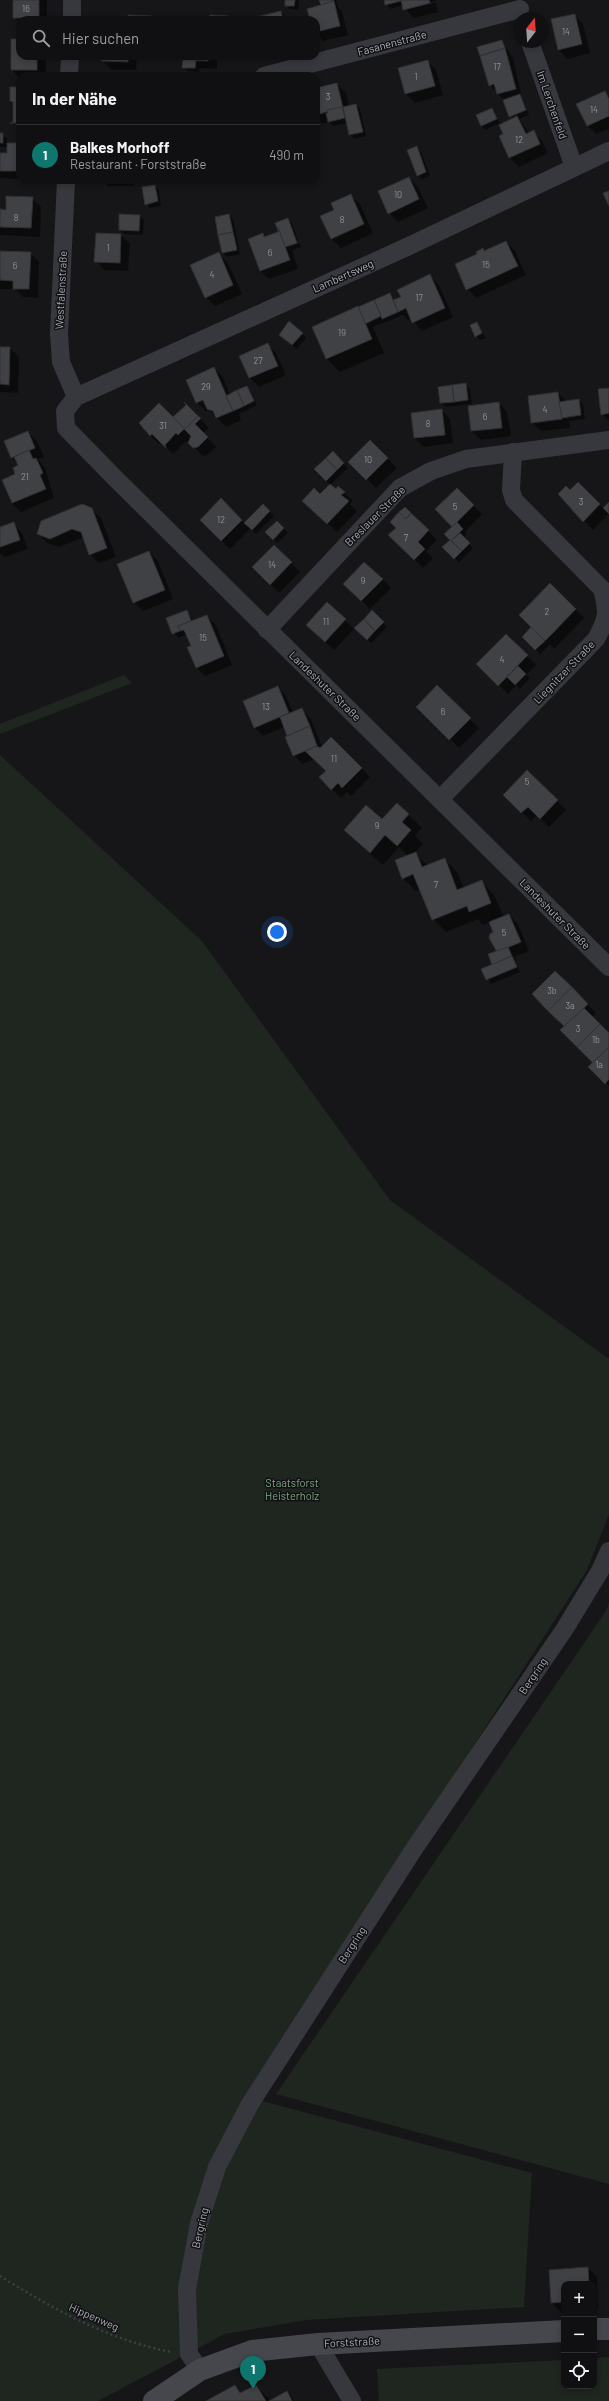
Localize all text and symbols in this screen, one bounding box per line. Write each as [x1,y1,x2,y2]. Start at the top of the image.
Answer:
house number: 16 [22,3,30,14]
north arrow [513,12,549,48]
search box [16,16,320,60]
house number: 14 [562,26,570,37]
icon: search [30,27,52,49]
street label: Fasanenstraße [356,27,428,58]
text: Hier suchen [62,29,139,47]
house number: 17 [493,61,501,72]
street label: Im Lerchenfeld [535,69,570,141]
house number: 1 [414,71,418,82]
text: In der Nähe [32,88,117,108]
house number: 3 [326,91,331,102]
house number: 14 [590,104,598,115]
house number: 12 [515,134,523,145]
text: Balkes Morhoff [70,138,170,156]
text: 1 [43,147,47,163]
text: 490 m [269,147,304,163]
text: Restaurant · Forststraße [70,156,206,172]
house number: 10 [394,189,402,200]
house number: 8 [14,212,19,223]
house number: 8 [340,214,345,225]
house number: 1 [106,242,110,253]
house number: 6 [268,247,273,258]
street label: Westfalenstraße [52,250,69,330]
street label: Lambertsweg [310,256,375,295]
house number: 15 [482,259,490,270]
house number: 6 [13,260,18,271]
house number: 4 [210,269,215,280]
house number: 17 [415,292,423,303]
house number: 19 [338,327,346,338]
house number: 27 [253,355,263,366]
house number: 29 [201,381,211,392]
house number: 4 [543,404,548,415]
house number: 6 [483,411,488,422]
house number: 8 [426,418,431,429]
house number: 31 [159,420,167,431]
house number: 10 [364,454,372,465]
house number: 21 [21,471,29,482]
street label: Breslauer Straße [342,483,408,549]
house number: 3 [579,496,584,507]
house number: 5 [453,501,458,512]
house number: 12 [217,514,225,525]
house number: 7 [404,532,409,543]
house number: 14 [268,559,276,570]
house number: 9 [361,575,366,586]
house number: 2 [545,606,550,617]
house number: 11 [323,616,329,627]
house number: 15 [199,632,207,643]
street label: Liegnitzer Straße [530,637,597,706]
street label: Landeshuter Straße [287,648,364,723]
house number: 4 [500,654,505,665]
house number: 13 [262,701,270,712]
house number: 6 [441,706,446,717]
house number: 11 [331,753,337,764]
house number: 5 [525,776,530,787]
house number: 9 [375,820,380,831]
street label: Landeshuter Straße [517,876,593,952]
house number: 7 [434,879,439,890]
your location [267,922,287,942]
house number: 5 [502,927,507,938]
house number: 3b [547,985,557,996]
house number: 3a [565,1000,575,1011]
house number: 3 [576,1023,581,1034]
house number: 1b [592,1034,600,1045]
house number: 1a [595,1059,603,1070]
park label: Staatsforst Heisterholz [265,1476,319,1502]
street label: Bergring [516,1655,550,1696]
street label: Bergring [335,1924,368,1966]
street label: Bergring [189,2206,210,2249]
map controls [561,2281,597,2389]
button: + [561,2281,597,2317]
street label: Hippenweg [67,2300,121,2333]
button: − [561,2317,597,2353]
street label: Forststraße [324,2334,380,2349]
button: locate [561,2353,597,2389]
pin: 1 [240,2356,266,2389]

